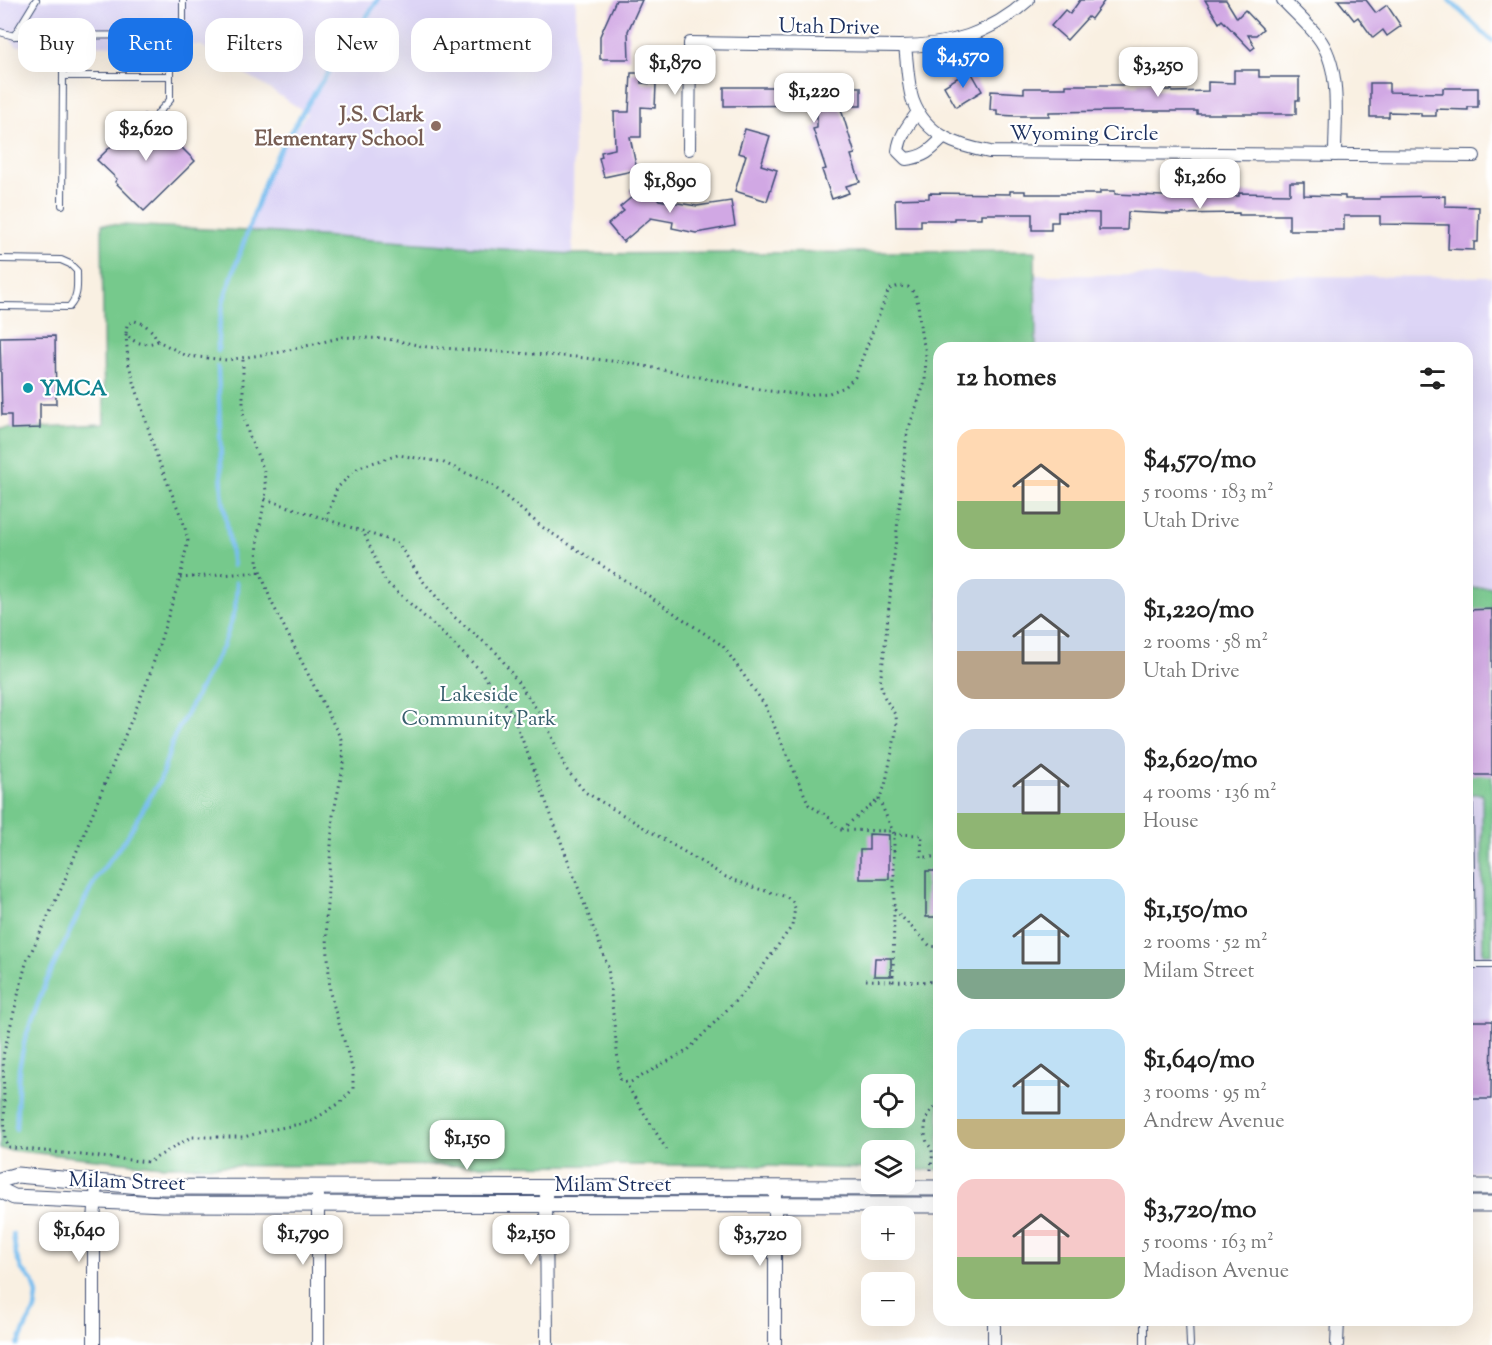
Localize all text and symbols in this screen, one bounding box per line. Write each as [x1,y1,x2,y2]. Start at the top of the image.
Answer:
street label: Utah Drive [778,12,880,44]
chip: Buy [18,18,96,72]
chip: Rent [108,18,193,72]
chip: Filters [205,18,303,72]
chip: New [315,18,399,72]
chip: Apartment [411,18,552,72]
pin: $4,570 [914,38,1012,89]
text: $4,570 [936,43,990,72]
pin: $1,870 [626,45,724,96]
pin: $3,250 [1109,47,1207,98]
text: $1,870 [649,50,701,79]
text: $3,250 [1133,52,1183,81]
pin: $1,220 [765,73,863,124]
text: $1,220 [788,78,840,107]
place label: J.S. Clark Elementary School [255,101,425,155]
pin: $2,620 [97,111,195,162]
text: $2,620 [119,116,173,145]
marker: J.S. Clark Elementary School [429,119,443,133]
street label: Wyoming Circle [1009,120,1159,150]
pin: $1,260 [1151,159,1249,210]
pin: $1,890 [621,163,719,214]
text: $1,260 [1174,164,1226,193]
text: $1,890 [644,168,696,197]
text: 12 homes [957,360,1056,397]
icon: filters [1416,362,1449,395]
place label: YMCA [40,375,108,405]
marker: YMCA [21,381,35,395]
text: $4,570/mo [1143,442,1256,479]
icon: home [1005,453,1077,525]
text: 5 rooms · 183 m² [1143,479,1274,508]
text: Utah Drive [1143,508,1239,537]
text: $1,220/mo [1143,592,1254,629]
icon: home [1005,603,1077,675]
text: 2 rooms · 58 m² [1143,629,1268,658]
text: Utah Drive [1143,658,1239,687]
park label: Lakeside Community Park [402,681,557,735]
text: $2,620/mo [1143,742,1258,779]
icon: home [1005,753,1077,825]
text: 4 rooms · 136 m² [1143,779,1277,808]
text: House [1143,808,1198,837]
text: $1,150/mo [1143,892,1248,929]
icon: home [1005,903,1077,975]
text: 2 rooms · 52 m² [1143,929,1268,958]
text: Milam Street [1143,958,1254,987]
text: $1,640/mo [1143,1042,1255,1079]
icon: home [1005,1053,1077,1125]
map controls [861,1074,915,1326]
button: locate [861,1074,915,1128]
text: 3 rooms · 95 m² [1143,1079,1267,1108]
text: Andrew Avenue [1143,1108,1285,1137]
pin: $1,150 [418,1120,516,1171]
text: $1,150 [444,1125,490,1154]
button: layers [861,1140,915,1194]
street label: Milam Street [68,1166,186,1200]
street label: Milam Street [555,1171,671,1201]
text: $3,720/mo [1143,1192,1257,1229]
icon: home [1005,1203,1077,1275]
button: + [861,1206,915,1260]
pin: $1,640 [30,1212,128,1263]
pin: $1,790 [254,1215,352,1266]
pin: $2,150 [482,1215,580,1266]
pin: $3,720 [711,1216,809,1267]
text: $1,640 [53,1217,105,1246]
text: $1,790 [277,1220,329,1249]
text: $2,150 [506,1220,556,1249]
text: $3,720 [733,1221,787,1250]
text: 5 rooms · 163 m² [1143,1229,1274,1258]
text: Madison Avenue [1143,1258,1289,1287]
button: − [861,1272,915,1326]

